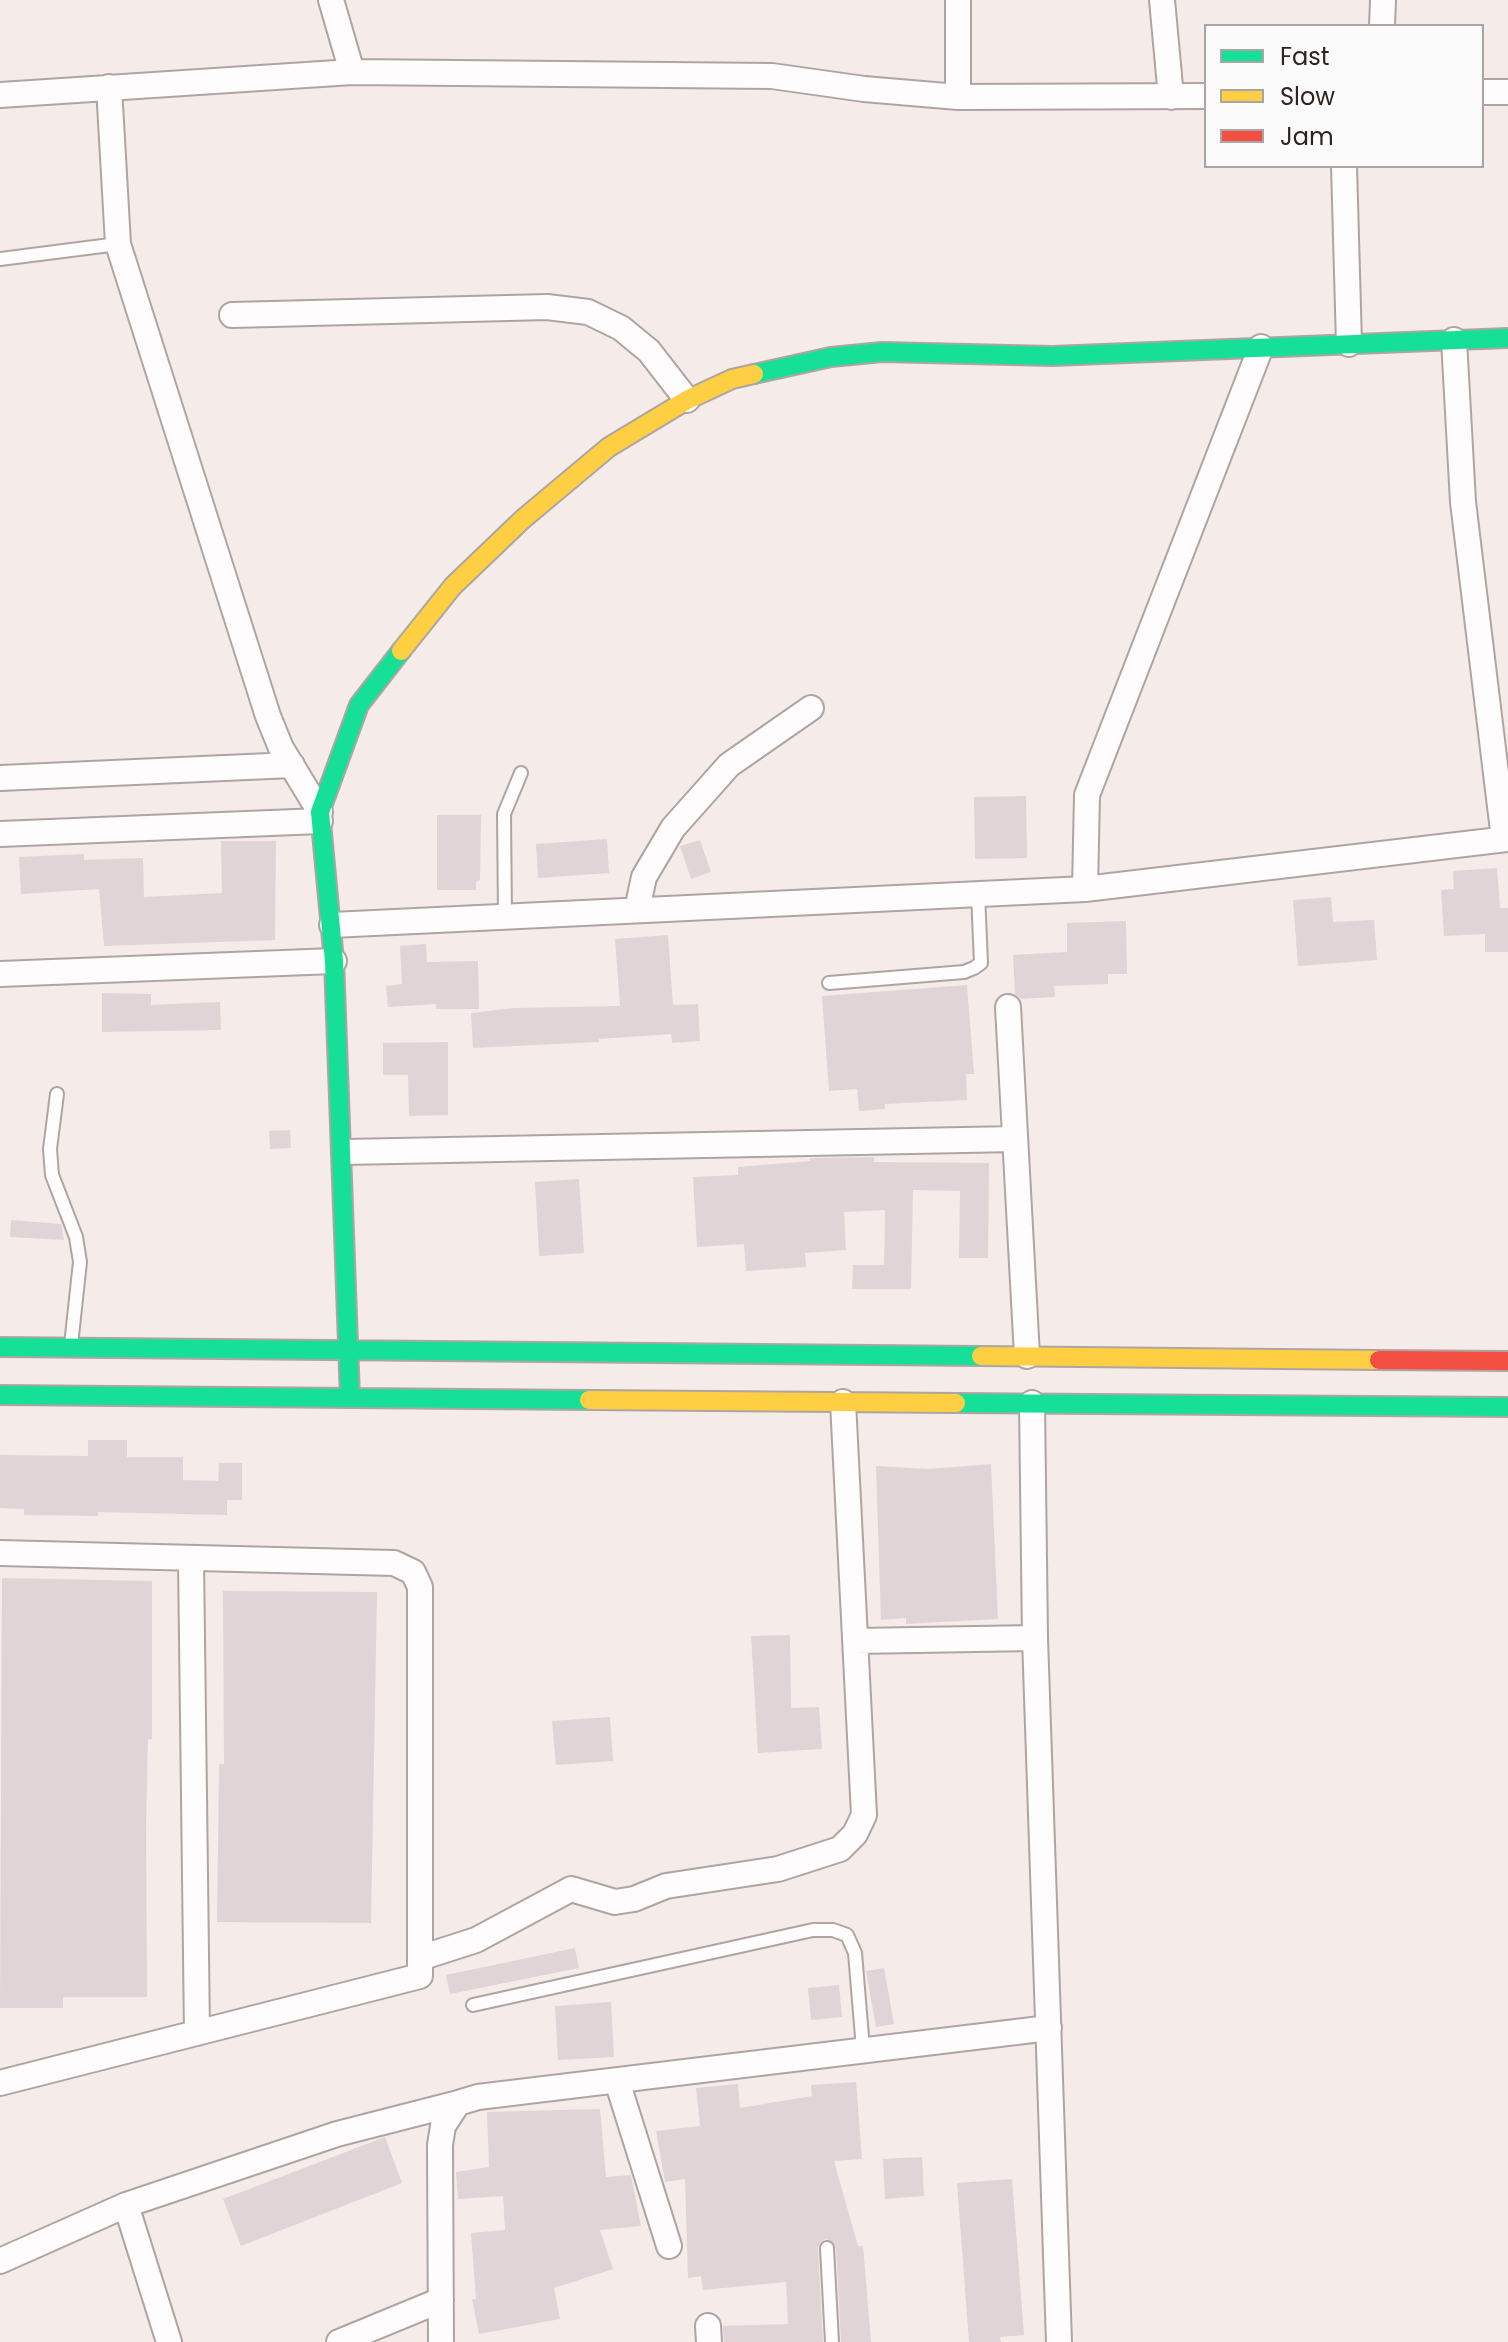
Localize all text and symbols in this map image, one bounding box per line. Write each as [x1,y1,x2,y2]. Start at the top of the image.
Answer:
legend [1204,24,1484,168]
text: Fast [1280,40,1330,73]
text: Slow [1280,80,1335,113]
text: Jam [1280,120,1334,153]

